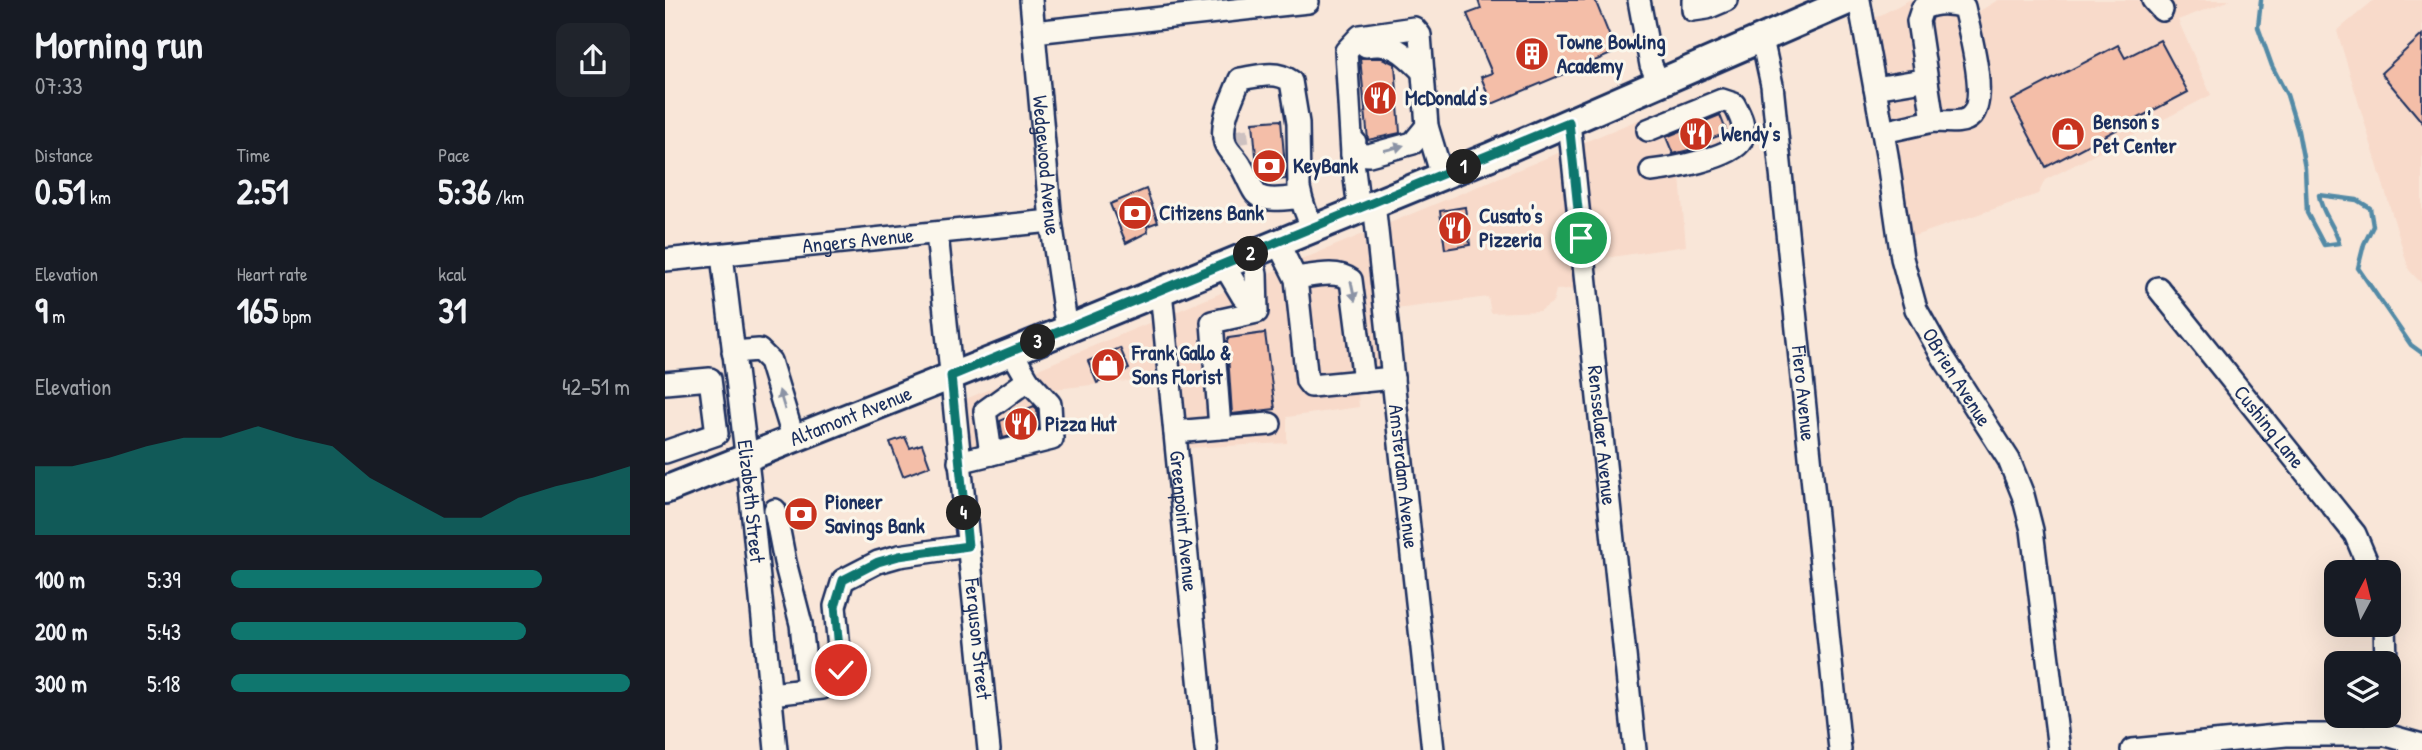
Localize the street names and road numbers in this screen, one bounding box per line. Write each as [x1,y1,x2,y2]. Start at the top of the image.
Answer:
street label: Wedgewood Avenue [1026,94,1068,237]
street label: Angers Avenue [801,220,915,260]
street label: OBrien Avenue [1915,323,1999,432]
street label: Fiero Avenue [1785,343,1823,442]
street label: Rensselaer Avenue [1581,364,1624,507]
street label: Altamont Avenue [785,378,916,453]
street label: Cushing Lane [2227,379,2312,474]
street label: Amsterdam Avenue [1382,403,1426,550]
street label: Elizabeth Street [730,438,772,565]
street label: Greenpoint Avenue [1163,449,1205,593]
street label: Ferguson Street [958,576,999,702]

